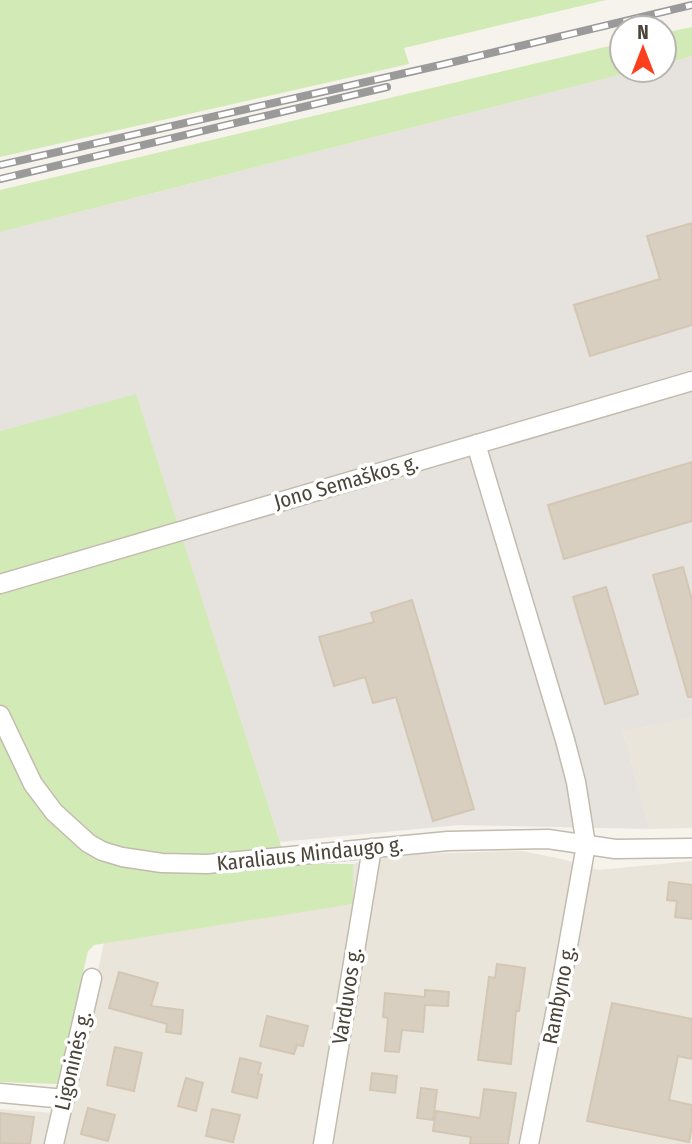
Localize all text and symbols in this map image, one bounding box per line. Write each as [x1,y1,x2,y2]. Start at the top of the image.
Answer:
north arrow [608,14,678,84]
text: N [637,21,649,44]
street label: Jono Semaškos g. [271,449,421,515]
street label: Karaliaus Mindaugo g. [215,831,405,877]
street label: Rambyno g. [537,944,581,1046]
street label: Varduvos g. [327,946,367,1046]
street label: Ligoninės g. [49,1009,97,1113]

